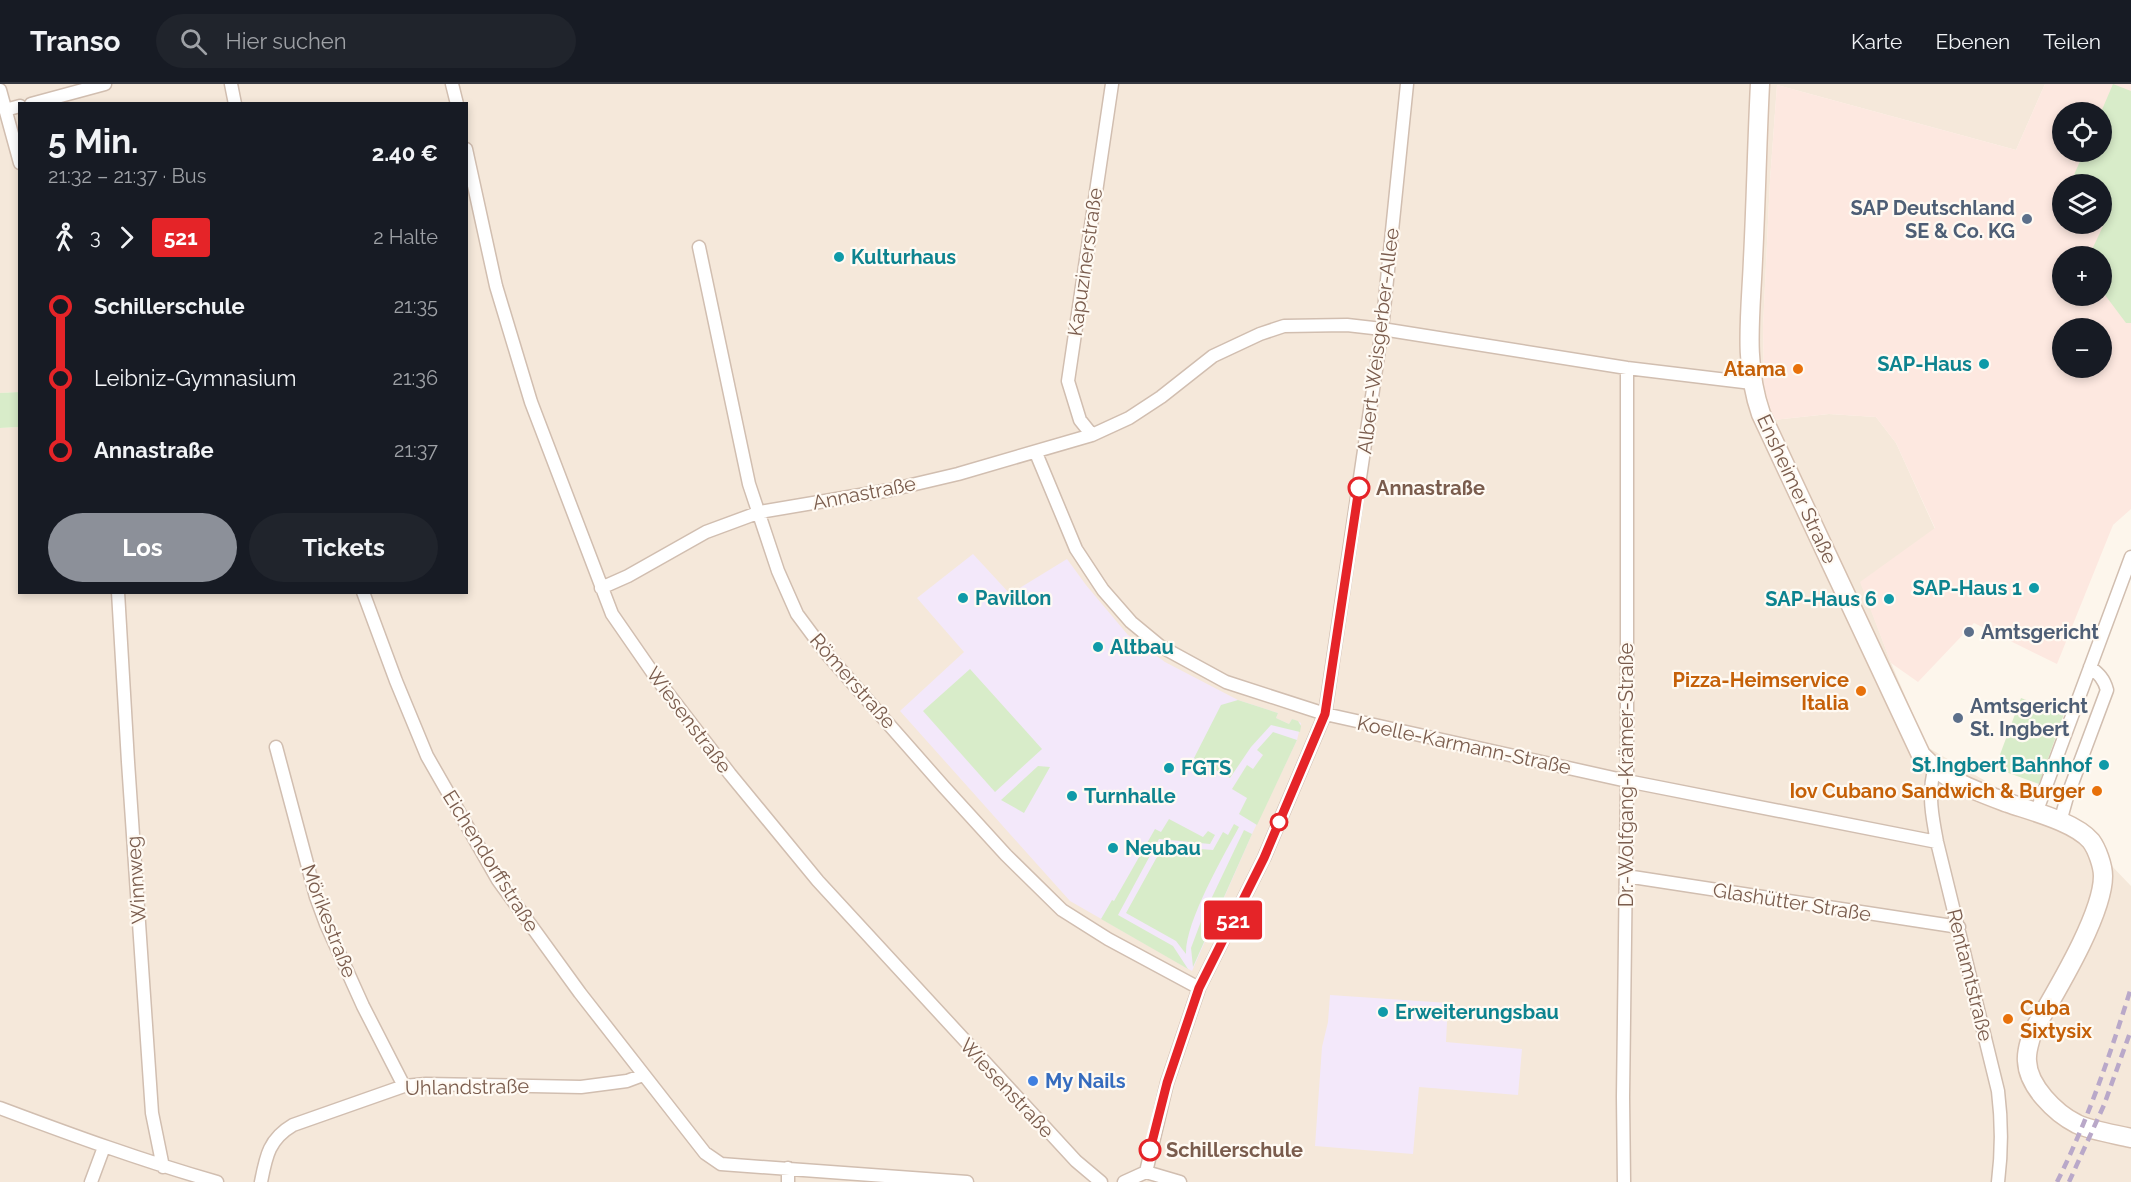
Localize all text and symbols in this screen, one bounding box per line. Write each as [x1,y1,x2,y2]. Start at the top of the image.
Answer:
search box [156,14,576,68]
text: Transo [30,25,120,58]
icon: search [177,25,210,58]
text: Hier suchen [225,28,347,54]
text: Karte [1851,29,1902,54]
text: Ebenen [1935,29,2010,54]
text: Teilen [2043,29,2101,54]
map controls [2052,102,2112,378]
button: locate [2052,102,2112,162]
text: 5 Min. [48,122,139,161]
text: 2.40 € [372,140,438,166]
text: 21:32 – 21:37 · Bus [48,164,206,188]
button: layers [2052,174,2112,234]
street label: Kapuzinerstraße [1063,186,1107,338]
place label: SAP Deutschland SE & Co. KG [1851,196,2015,243]
marker: SAP Deutschland SE & Co. KG [2020,212,2034,226]
icon: walk [48,221,81,254]
icon: forward [110,221,143,254]
text: 3 [90,225,101,249]
text: 521 [164,225,198,250]
text: 2 Halte [373,225,438,249]
street label: Albert-Weisgerber-Allee [1352,226,1404,455]
place label: Kulturhaus [851,245,956,269]
button: + [2052,246,2112,306]
marker: Kulturhaus [832,250,846,264]
text: Schillerschule [94,293,245,319]
text: 21:35 [394,294,438,318]
button: − [2052,318,2112,378]
place label: SAP-Haus [1877,352,1972,376]
place label: Atama [1724,357,1786,381]
marker: SAP-Haus [1977,357,1991,371]
marker: Atama [1791,362,1805,376]
text: Leibniz-Gymnasium [94,365,296,391]
text: 21:36 [393,366,438,390]
street label: Ensheimer Straße [1752,410,1842,568]
text: Annastraße [94,437,214,463]
text: 21:37 [394,438,438,462]
street label: Annastraße [810,471,918,515]
place label: Annastraße [1376,476,1485,500]
marker: Annastraße [1348,477,1370,499]
button: Los [48,513,237,582]
button: Tickets [249,513,438,582]
place label: SAP-Haus 1 [1913,576,2022,600]
marker: SAP-Haus 1 [2027,581,2041,595]
place label: Pavillon [975,586,1051,610]
place label: SAP-Haus 6 [1765,587,1877,611]
marker: Pavillon [956,591,970,605]
marker: SAP-Haus 6 [1882,592,1896,606]
place label: Amtsgericht [1981,620,2099,644]
marker: Amtsgericht [1962,625,1976,639]
street label: Römerstraße [805,628,901,734]
place label: Altbau [1110,635,1174,659]
marker: Altbau [1091,640,1105,654]
street label: Dr.-Wolfgang-Krämer-Straße [1614,642,1638,907]
street label: Wiesenstraße [641,662,737,778]
place label: Pizza-Heimservice Italia [1673,668,1849,715]
marker: Pizza-Heimservice Italia [1854,684,1868,698]
place label: Amtsgericht St. Ingbert [1970,694,2088,741]
street label: Koelle-Karmann-Straße [1355,711,1573,779]
marker: Amtsgericht St. Ingbert [1951,711,1965,725]
place label: St.Ingbert Bahnhof [1912,753,2093,777]
place label: FGTS [1181,756,1231,780]
marker: St.Ingbert Bahnhof [2097,758,2111,772]
marker: FGTS [1162,761,1176,775]
place label: Iov Cubano Sandwich & Burger [1790,779,2085,803]
place label: Turnhalle [1084,784,1176,808]
marker: Iov Cubano Sandwich & Burger [2090,784,2104,798]
street label: Eichendorffstraße [438,786,544,937]
marker: Turnhalle [1065,789,1079,803]
unlabelled marker [1270,813,1288,831]
street label: Winnweg [121,835,151,925]
place label: Neubau [1125,836,1201,860]
marker: Neubau [1106,841,1120,855]
street label: Mörikestraße [296,861,362,981]
street label: Glashütter Straße [1711,878,1873,926]
line badge: 521 [1198,900,1268,940]
street label: Rentamtstraße [1942,906,1998,1044]
text: 521 [1216,908,1250,933]
place label: Cuba Sixtysix [2020,996,2092,1043]
place label: Erweiterungsbau [1395,1000,1559,1024]
marker: Erweiterungsbau [1376,1005,1390,1019]
marker: Cuba Sixtysix [2001,1012,2015,1026]
street label: Wiesenstraße [955,1033,1059,1143]
place label: My Nails [1045,1069,1126,1093]
street label: Uhlandstraße [405,1074,530,1100]
marker: My Nails [1026,1074,1040,1088]
place label: Schillerschule [1166,1138,1303,1162]
marker: Schillerschule [1139,1139,1161,1161]

